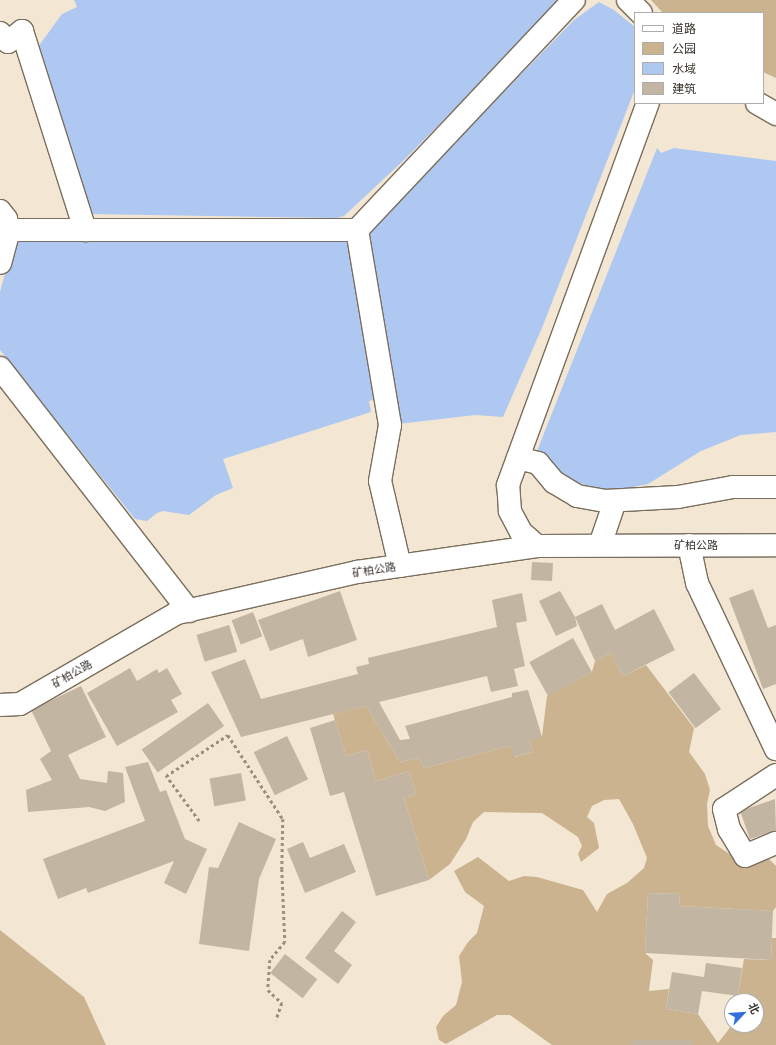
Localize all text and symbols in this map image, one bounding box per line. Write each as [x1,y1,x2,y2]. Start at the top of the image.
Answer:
legend [634,12,764,104]
text: 道路 [672,19,696,38]
text: 公园 [672,39,696,58]
text: 水域 [672,59,696,78]
text: 建筑 [672,79,696,98]
street label: 矿柏公路 [674,538,718,552]
street label: 矿柏公路 [351,560,397,580]
street label: 矿柏公路 [50,657,94,691]
north arrow [724,993,764,1033]
text: 北 [744,1000,764,1017]

